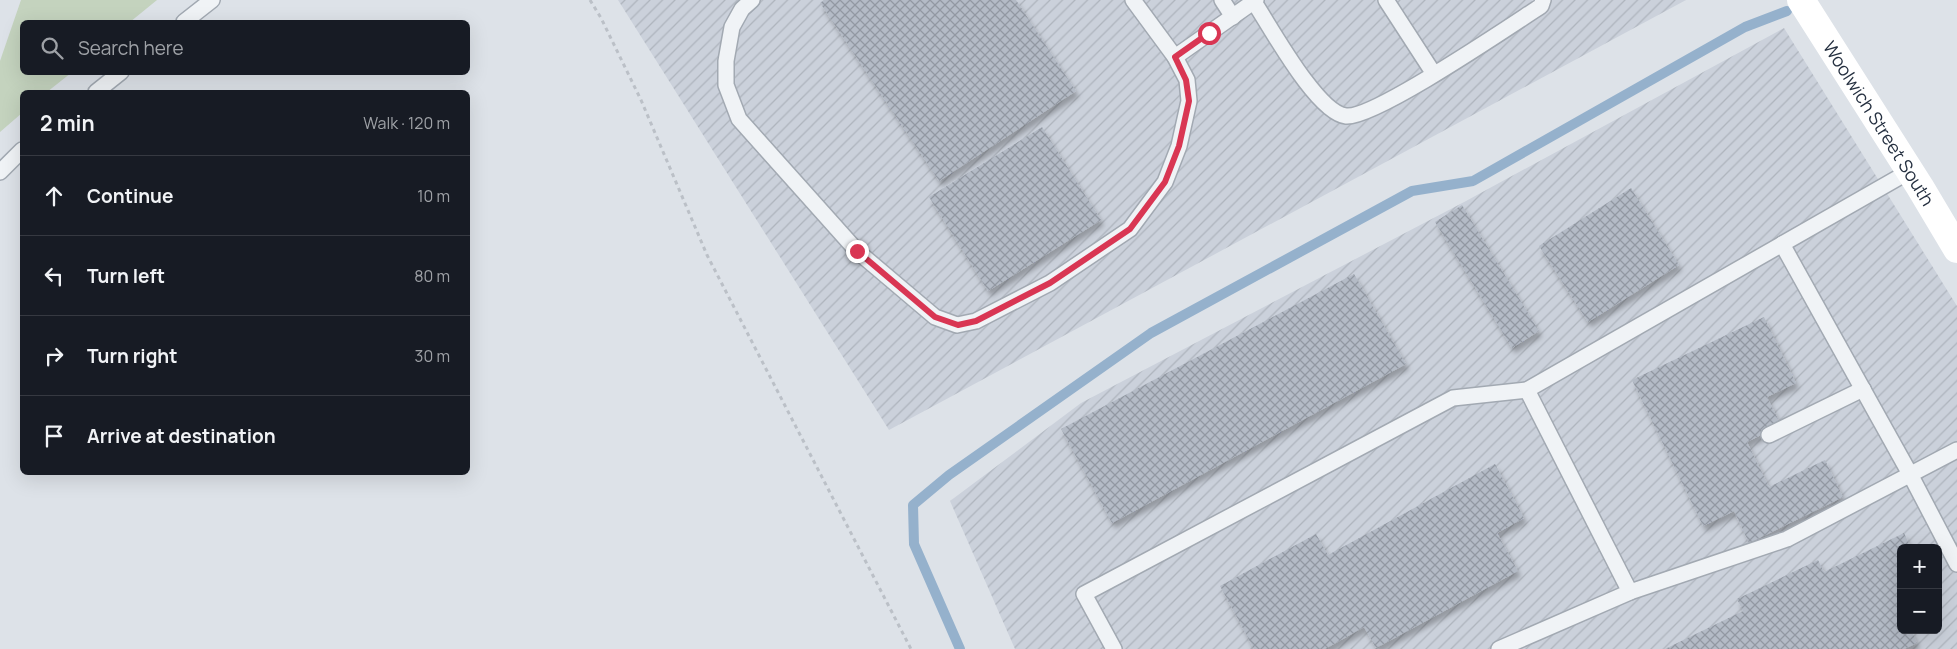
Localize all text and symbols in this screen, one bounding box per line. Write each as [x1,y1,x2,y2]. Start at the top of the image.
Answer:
search box [20,20,470,75]
route start [1198,22,1221,45]
icon: search [38,34,66,62]
text: Search here [78,35,184,61]
street label: Woolwich Street South [1818,36,1940,210]
text: 2 min [40,109,95,137]
text: Walk · 120 m [363,112,450,134]
icon: ahead [40,182,68,210]
text: Continue [87,183,173,209]
text: 10 m [417,185,450,207]
route end [846,240,869,263]
icon: left [40,262,68,290]
text: Turn left [87,263,165,289]
text: 80 m [414,265,450,287]
icon: right [40,342,68,370]
text: Turn right [87,343,177,369]
text: 30 m [415,345,450,367]
icon: arrive [40,422,68,450]
text: Arrive at destination [87,423,276,449]
map controls [1897,544,1942,634]
button: + [1897,544,1942,589]
button: − [1897,589,1942,634]

